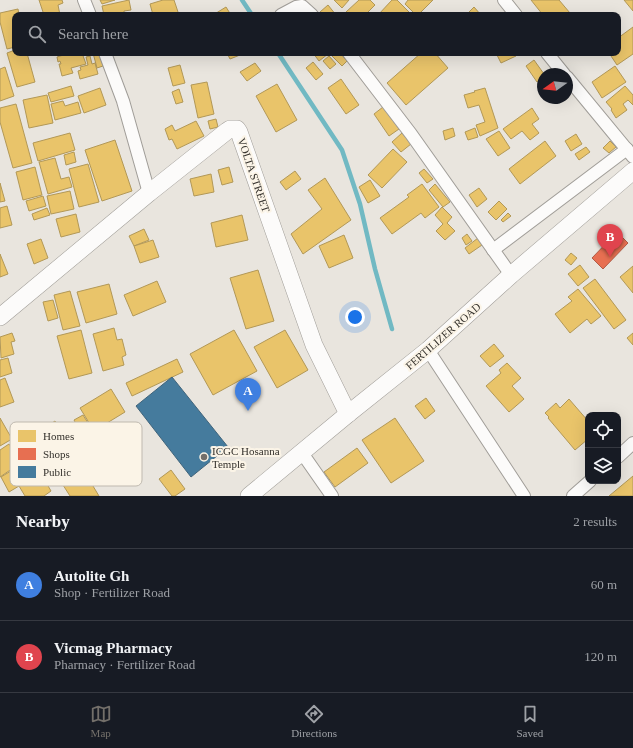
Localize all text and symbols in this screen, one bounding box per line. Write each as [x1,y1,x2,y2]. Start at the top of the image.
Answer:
search box [12,12,621,56]
icon: search [26,23,48,45]
text: Search here [58,26,128,42]
north arrow [537,68,573,104]
street label: VOLTA STREET [236,136,272,214]
pin: B [597,224,623,257]
street label: FERTILIZER ROAD [403,300,483,372]
your location [345,307,365,327]
pin: A [235,378,261,411]
map controls [585,412,621,484]
button: locate [585,412,621,448]
legend [10,422,142,486]
text: Homes [43,430,74,442]
place label: ICGC Hosanna Temple [212,445,280,470]
text: Shops [43,448,70,460]
button: layers [585,448,621,484]
marker: ICGC Hosanna Temple [199,452,209,462]
text: Public [43,466,71,478]
text: Nearby [16,512,70,531]
text: 2 results [573,514,617,529]
text: Autolite Gh [54,568,129,584]
text: A [24,577,34,592]
text: 60 m [591,577,617,592]
text: Shop · Fertilizer Road [54,585,170,600]
text: Vicmag Pharmacy [54,640,172,656]
text: B [25,649,33,664]
text: 120 m [584,649,617,664]
text: Pharmacy · Fertilizer Road [54,657,195,672]
tab: Map [90,703,112,739]
tab: Directions [291,703,337,739]
tab: Saved [516,703,543,739]

